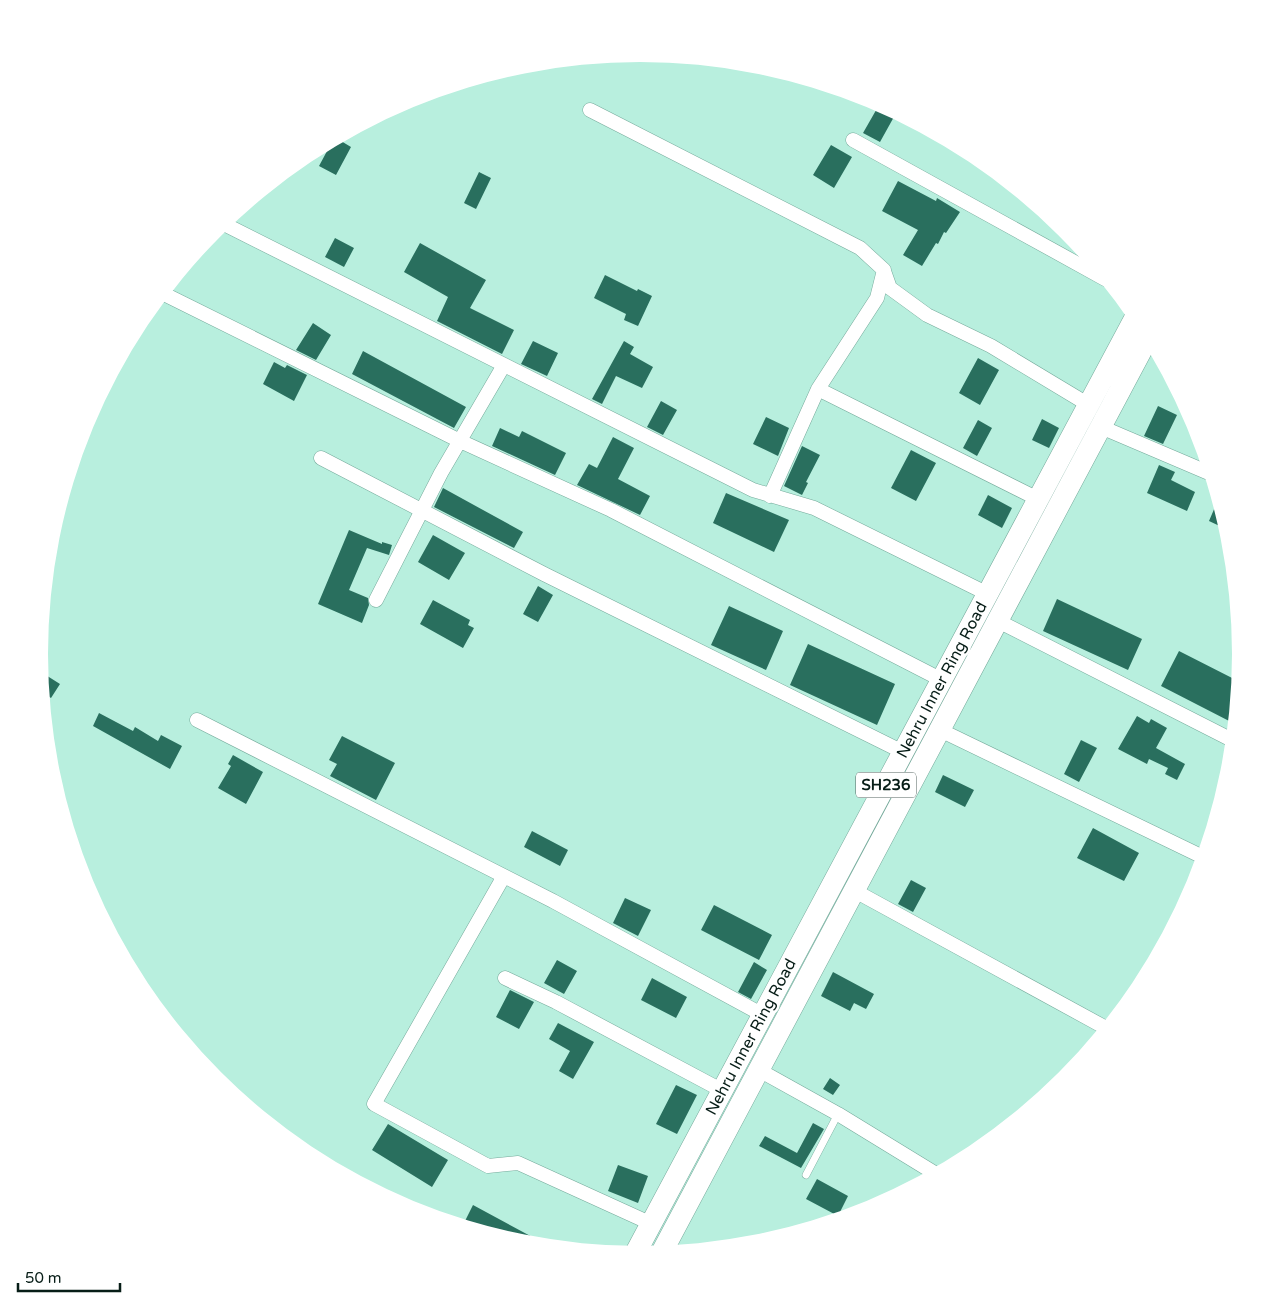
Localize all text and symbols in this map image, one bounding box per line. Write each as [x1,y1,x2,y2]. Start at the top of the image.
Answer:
street label: Nehru Inner Ring Road [892,598,992,762]
road number: SH236 [856,772,916,798]
street label: Nehru Inner Ring Road [701,955,801,1119]
scale bar [18,1260,120,1292]
text: 50 m [25,1269,62,1287]

